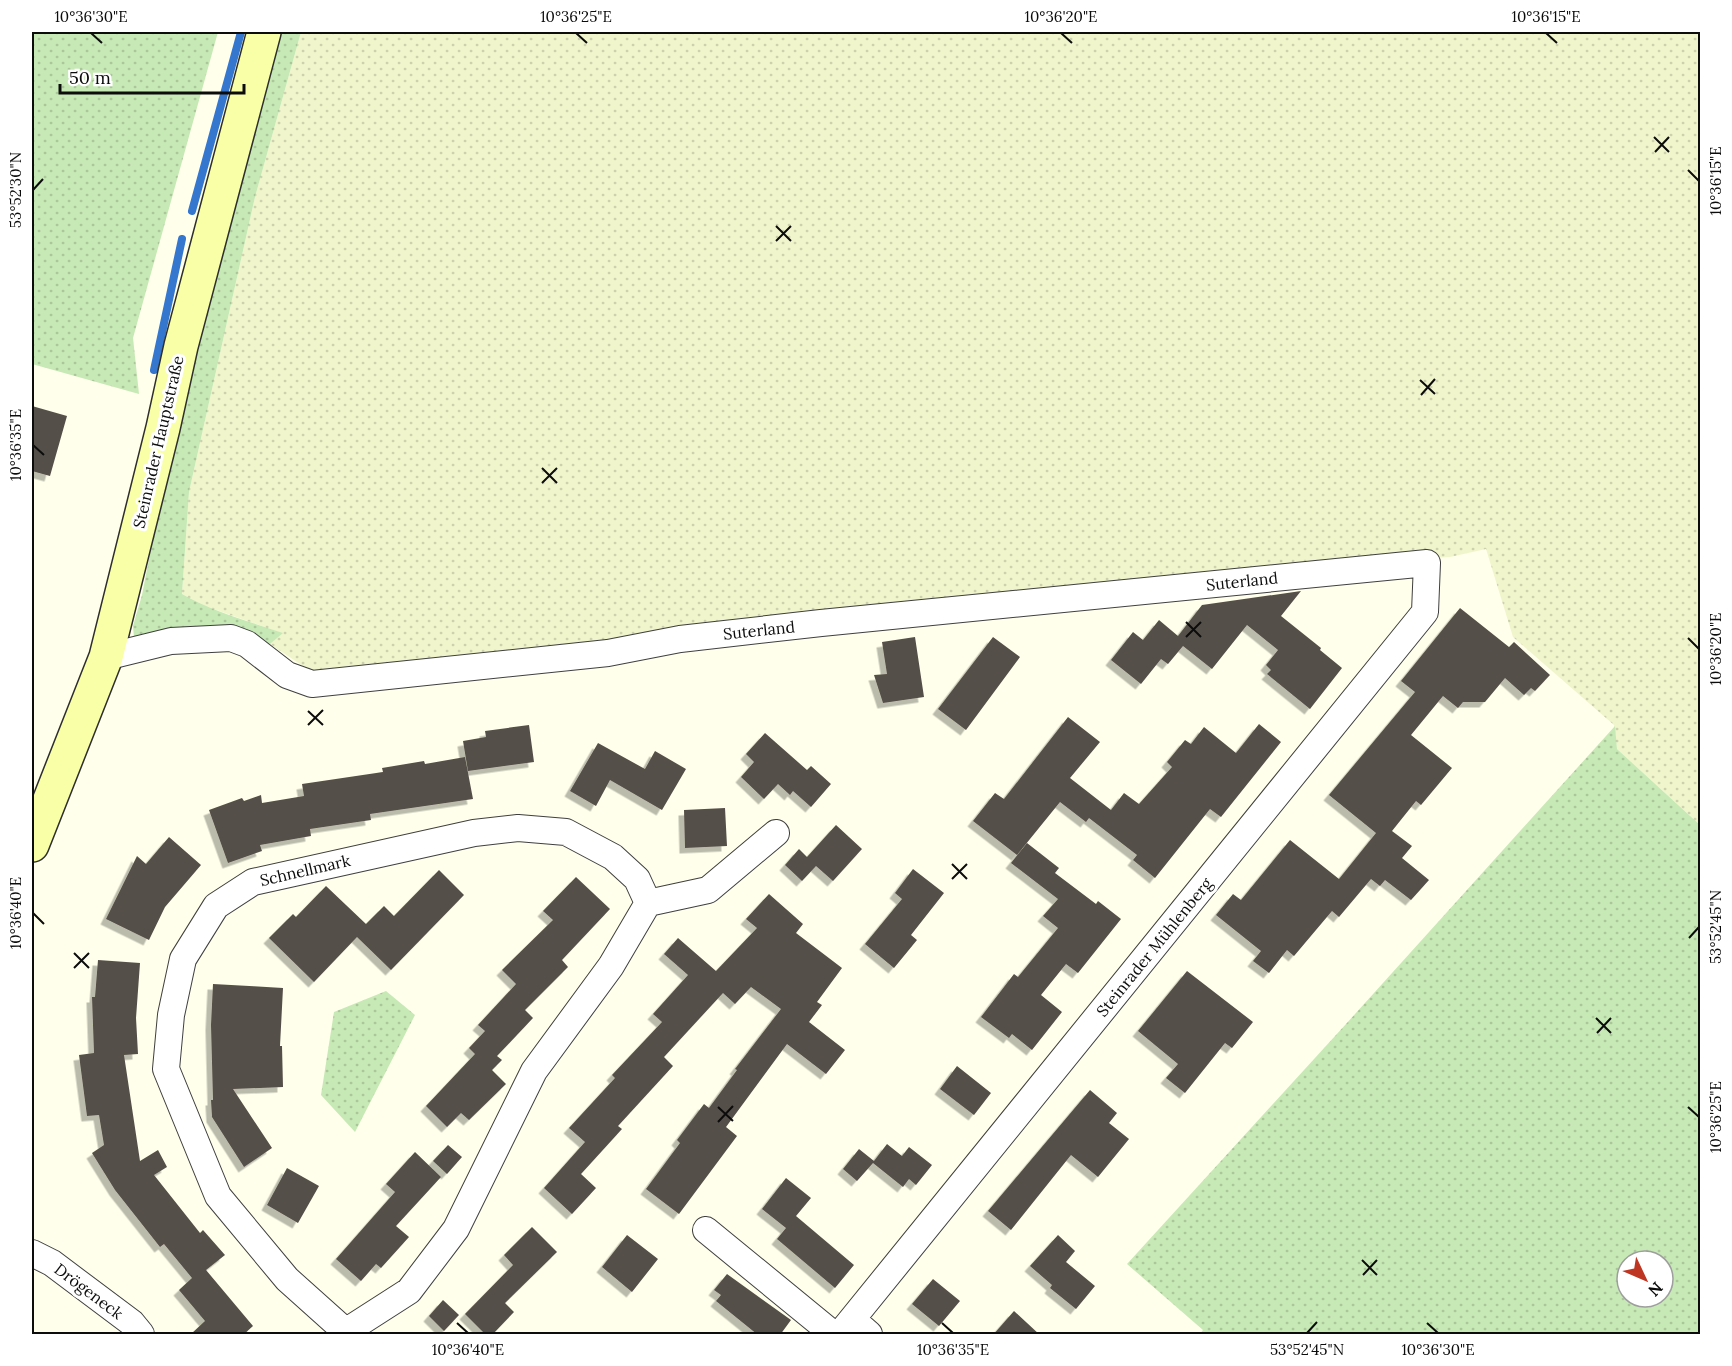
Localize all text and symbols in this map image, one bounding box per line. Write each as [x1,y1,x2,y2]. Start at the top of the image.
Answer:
text: 10°36'30"E [54,7,128,26]
text: 10°36'25"E [540,7,612,26]
text: 10°36'20"E [1025,7,1097,26]
text: 10°36'15"E [1511,7,1581,26]
scale bar [60,57,244,95]
text: 50 m [69,66,111,89]
text: 10°36'15"E [1706,146,1725,216]
text: 53°52'30"N [6,152,25,228]
street label: Steinrader Hauptstraße [128,353,188,530]
text: 10°36'35"E [6,409,25,481]
street label: Suterland [1205,567,1279,595]
text: 10°36'20"E [1706,613,1725,685]
street label: Suterland [722,616,796,644]
street label: Schnellmark [258,850,353,890]
street label: Steinrader Mühlenberg [1092,873,1217,1020]
text: 10°36'40"E [6,877,25,949]
text: 53°52'45"N [1706,890,1725,964]
text: 10°36'25"E [1706,1081,1725,1153]
north arrow [1615,1249,1675,1309]
street label: Drögeneck [51,1259,128,1324]
text: N [1644,1278,1667,1301]
text: 10°36'40"E [432,1340,504,1359]
text: 10°36'35"E [917,1340,989,1359]
text: 53°52'45"N [1270,1340,1344,1359]
text: 10°36'30"E [1401,1340,1475,1359]

